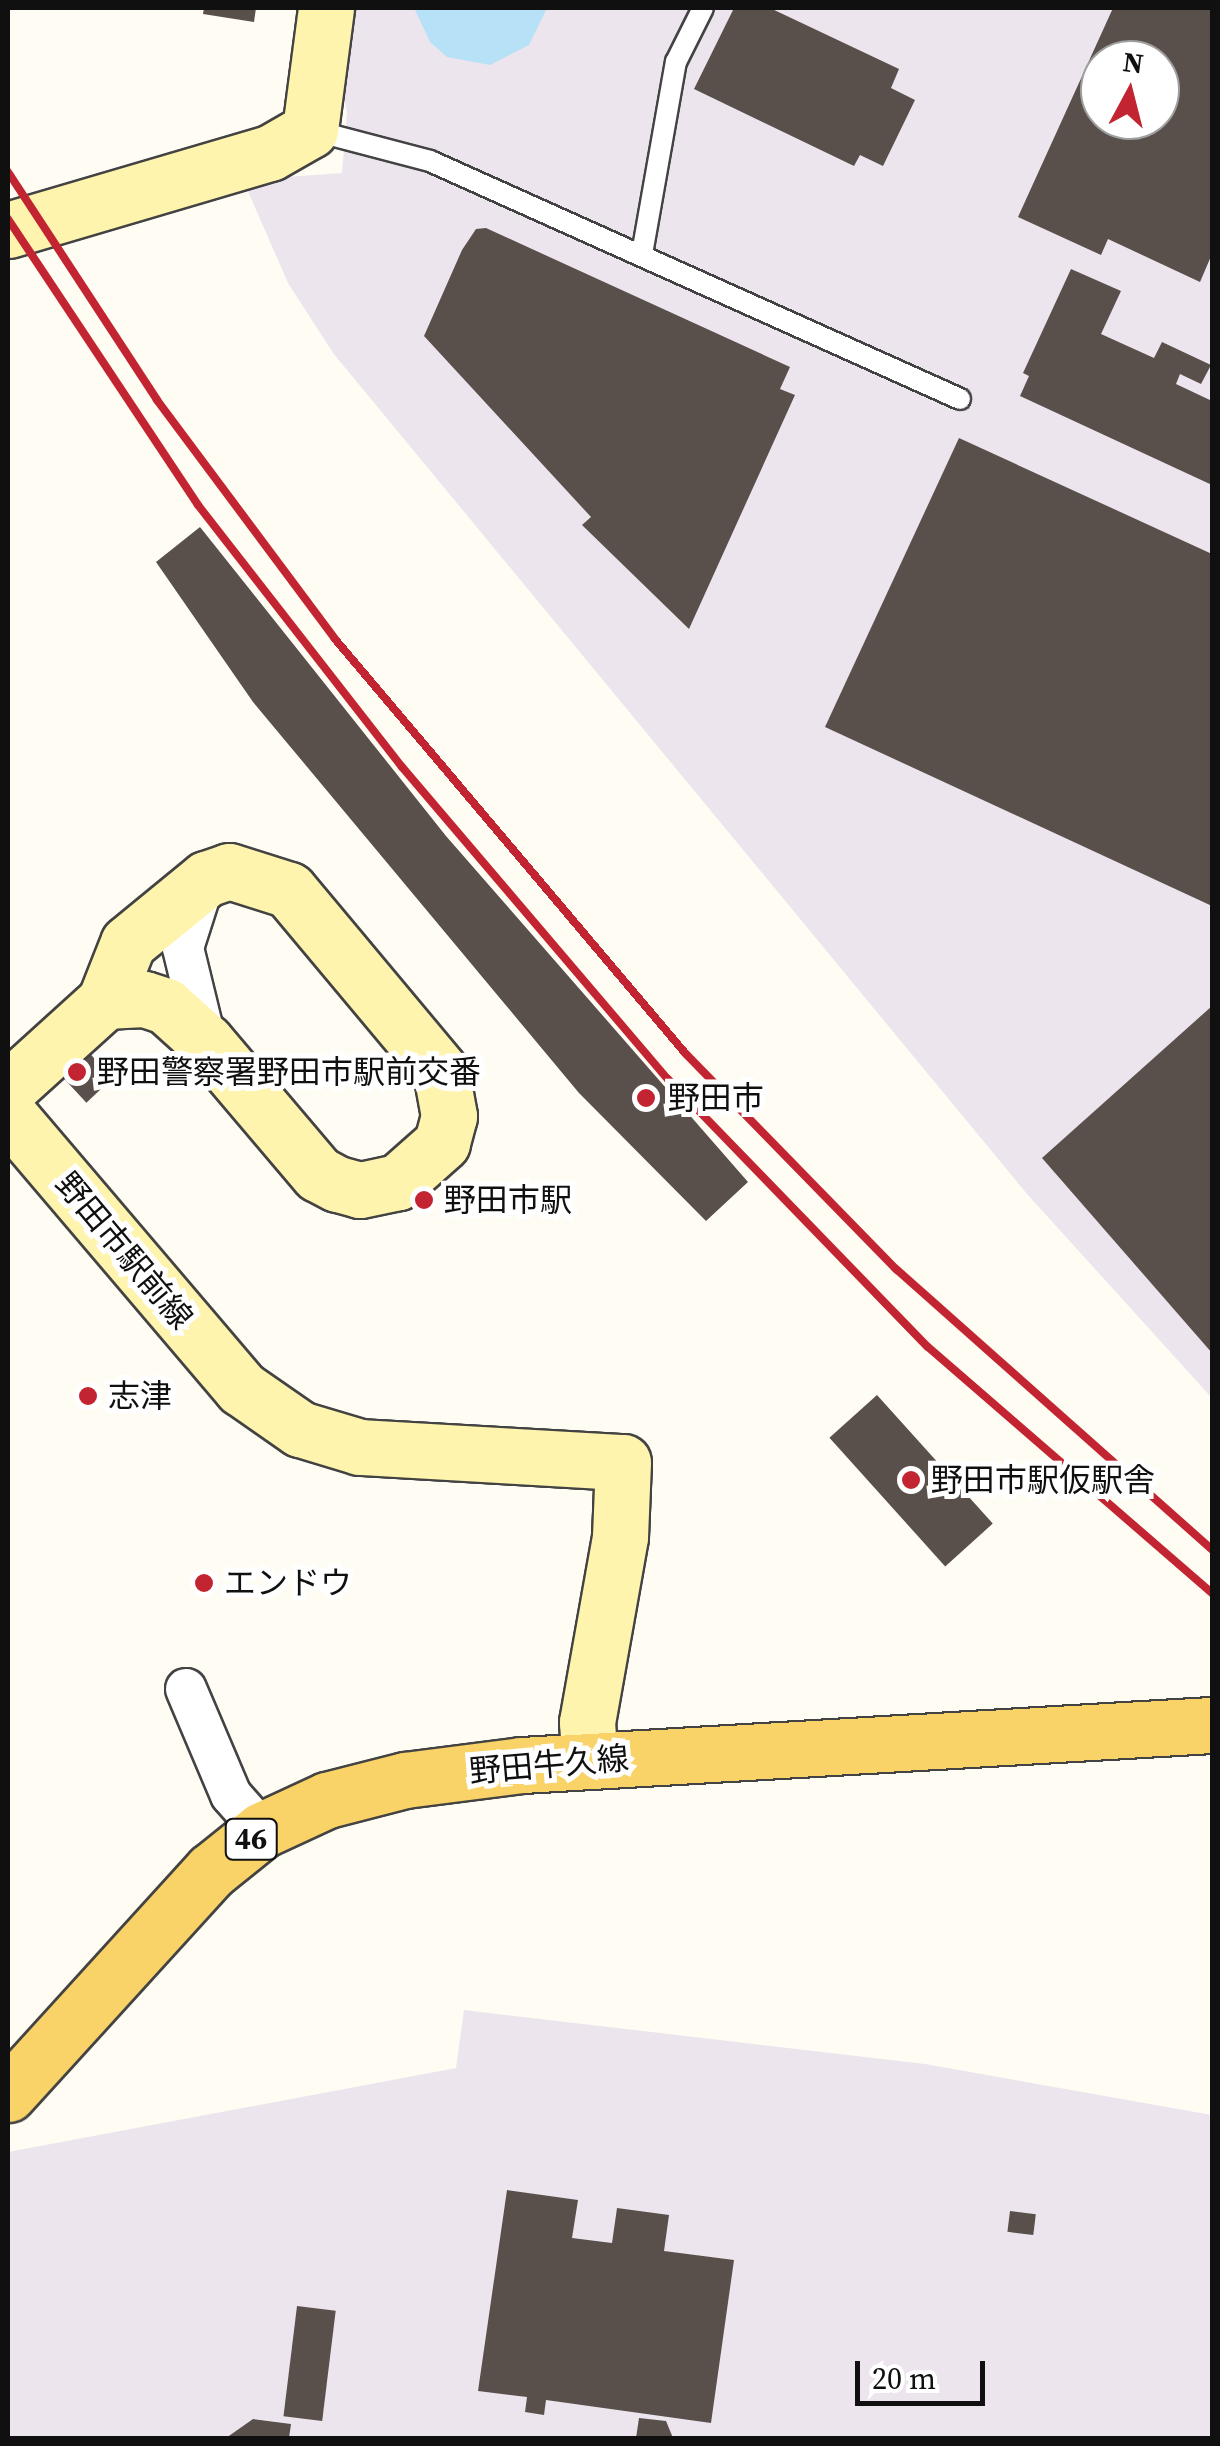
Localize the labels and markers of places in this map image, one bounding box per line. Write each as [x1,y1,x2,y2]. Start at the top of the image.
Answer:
place label: 野田警察署野田市駅前交番 [97,1053,481,1091]
marker: 野田警察署野田市駅前交番 [66,1061,88,1083]
place label: 野田市 [668,1079,764,1117]
marker: 野田市 [633,1085,659,1111]
place label: 野田市駅 [444,1181,572,1219]
marker: 野田市駅 [413,1189,435,1211]
place label: 志津 [108,1377,172,1415]
marker: 志津 [77,1385,99,1407]
place label: 野田市駅仮駅舎 [931,1461,1155,1499]
marker: 野田市駅仮駅舎 [900,1469,922,1491]
place label: エンドウ [224,1564,352,1602]
marker: エンドウ [193,1572,215,1594]

